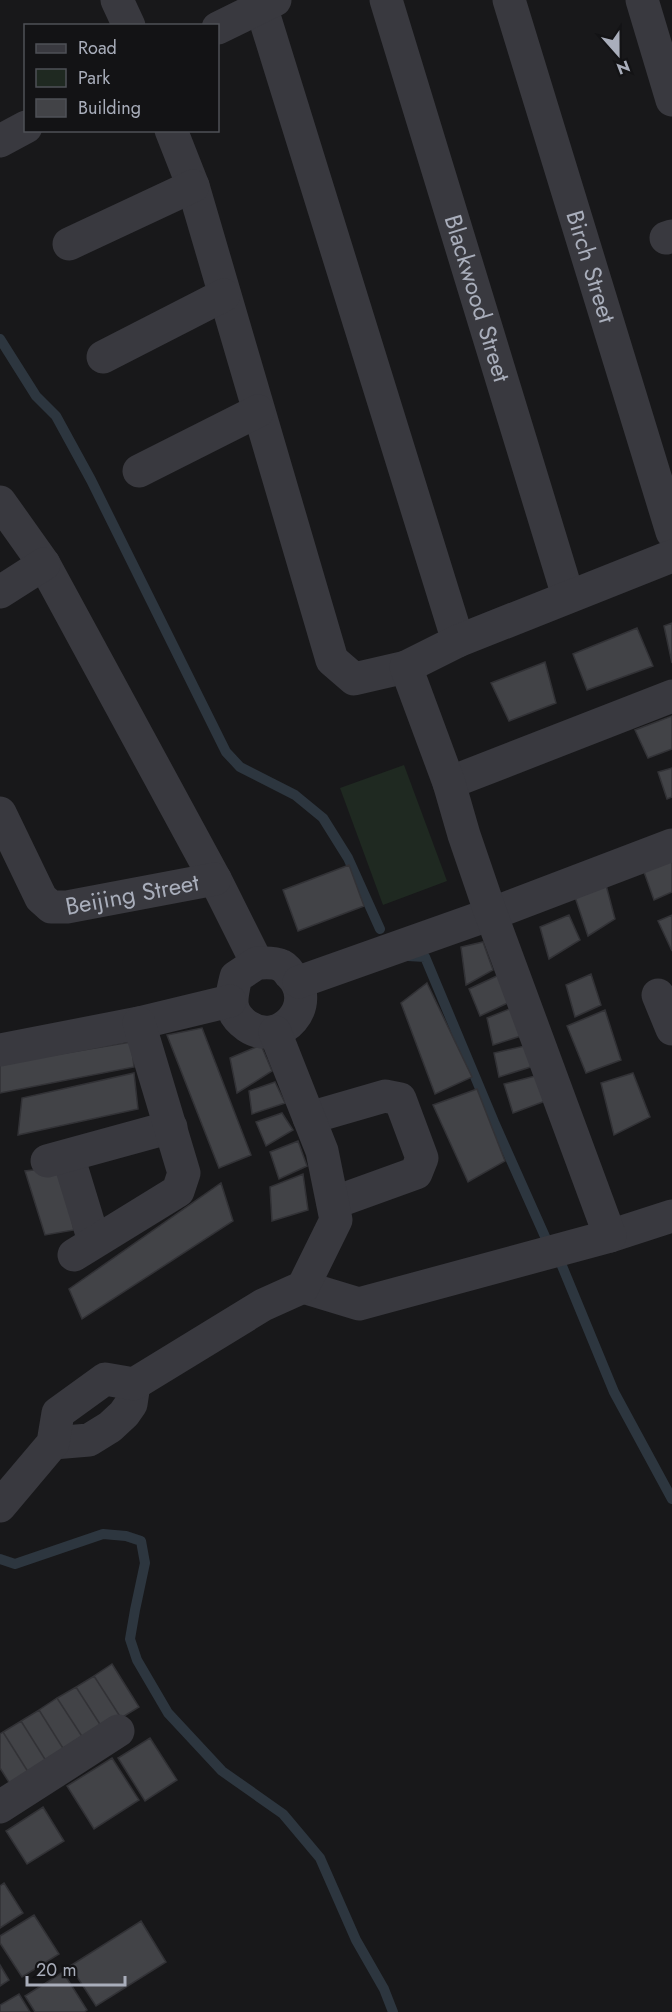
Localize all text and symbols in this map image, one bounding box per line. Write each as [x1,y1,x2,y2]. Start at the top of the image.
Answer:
legend [24,24,219,132]
north arrow [588,24,648,84]
text: Road [78,35,117,61]
text: N [613,55,633,81]
text: Park [78,65,110,91]
text: Building [78,95,141,121]
street label: Birch Street [557,206,625,327]
street label: Blackwood Street [436,210,520,386]
street label: Beijing Street [62,864,202,924]
scale bar [27,1949,124,1987]
text: 20 m [36,1957,76,1983]

